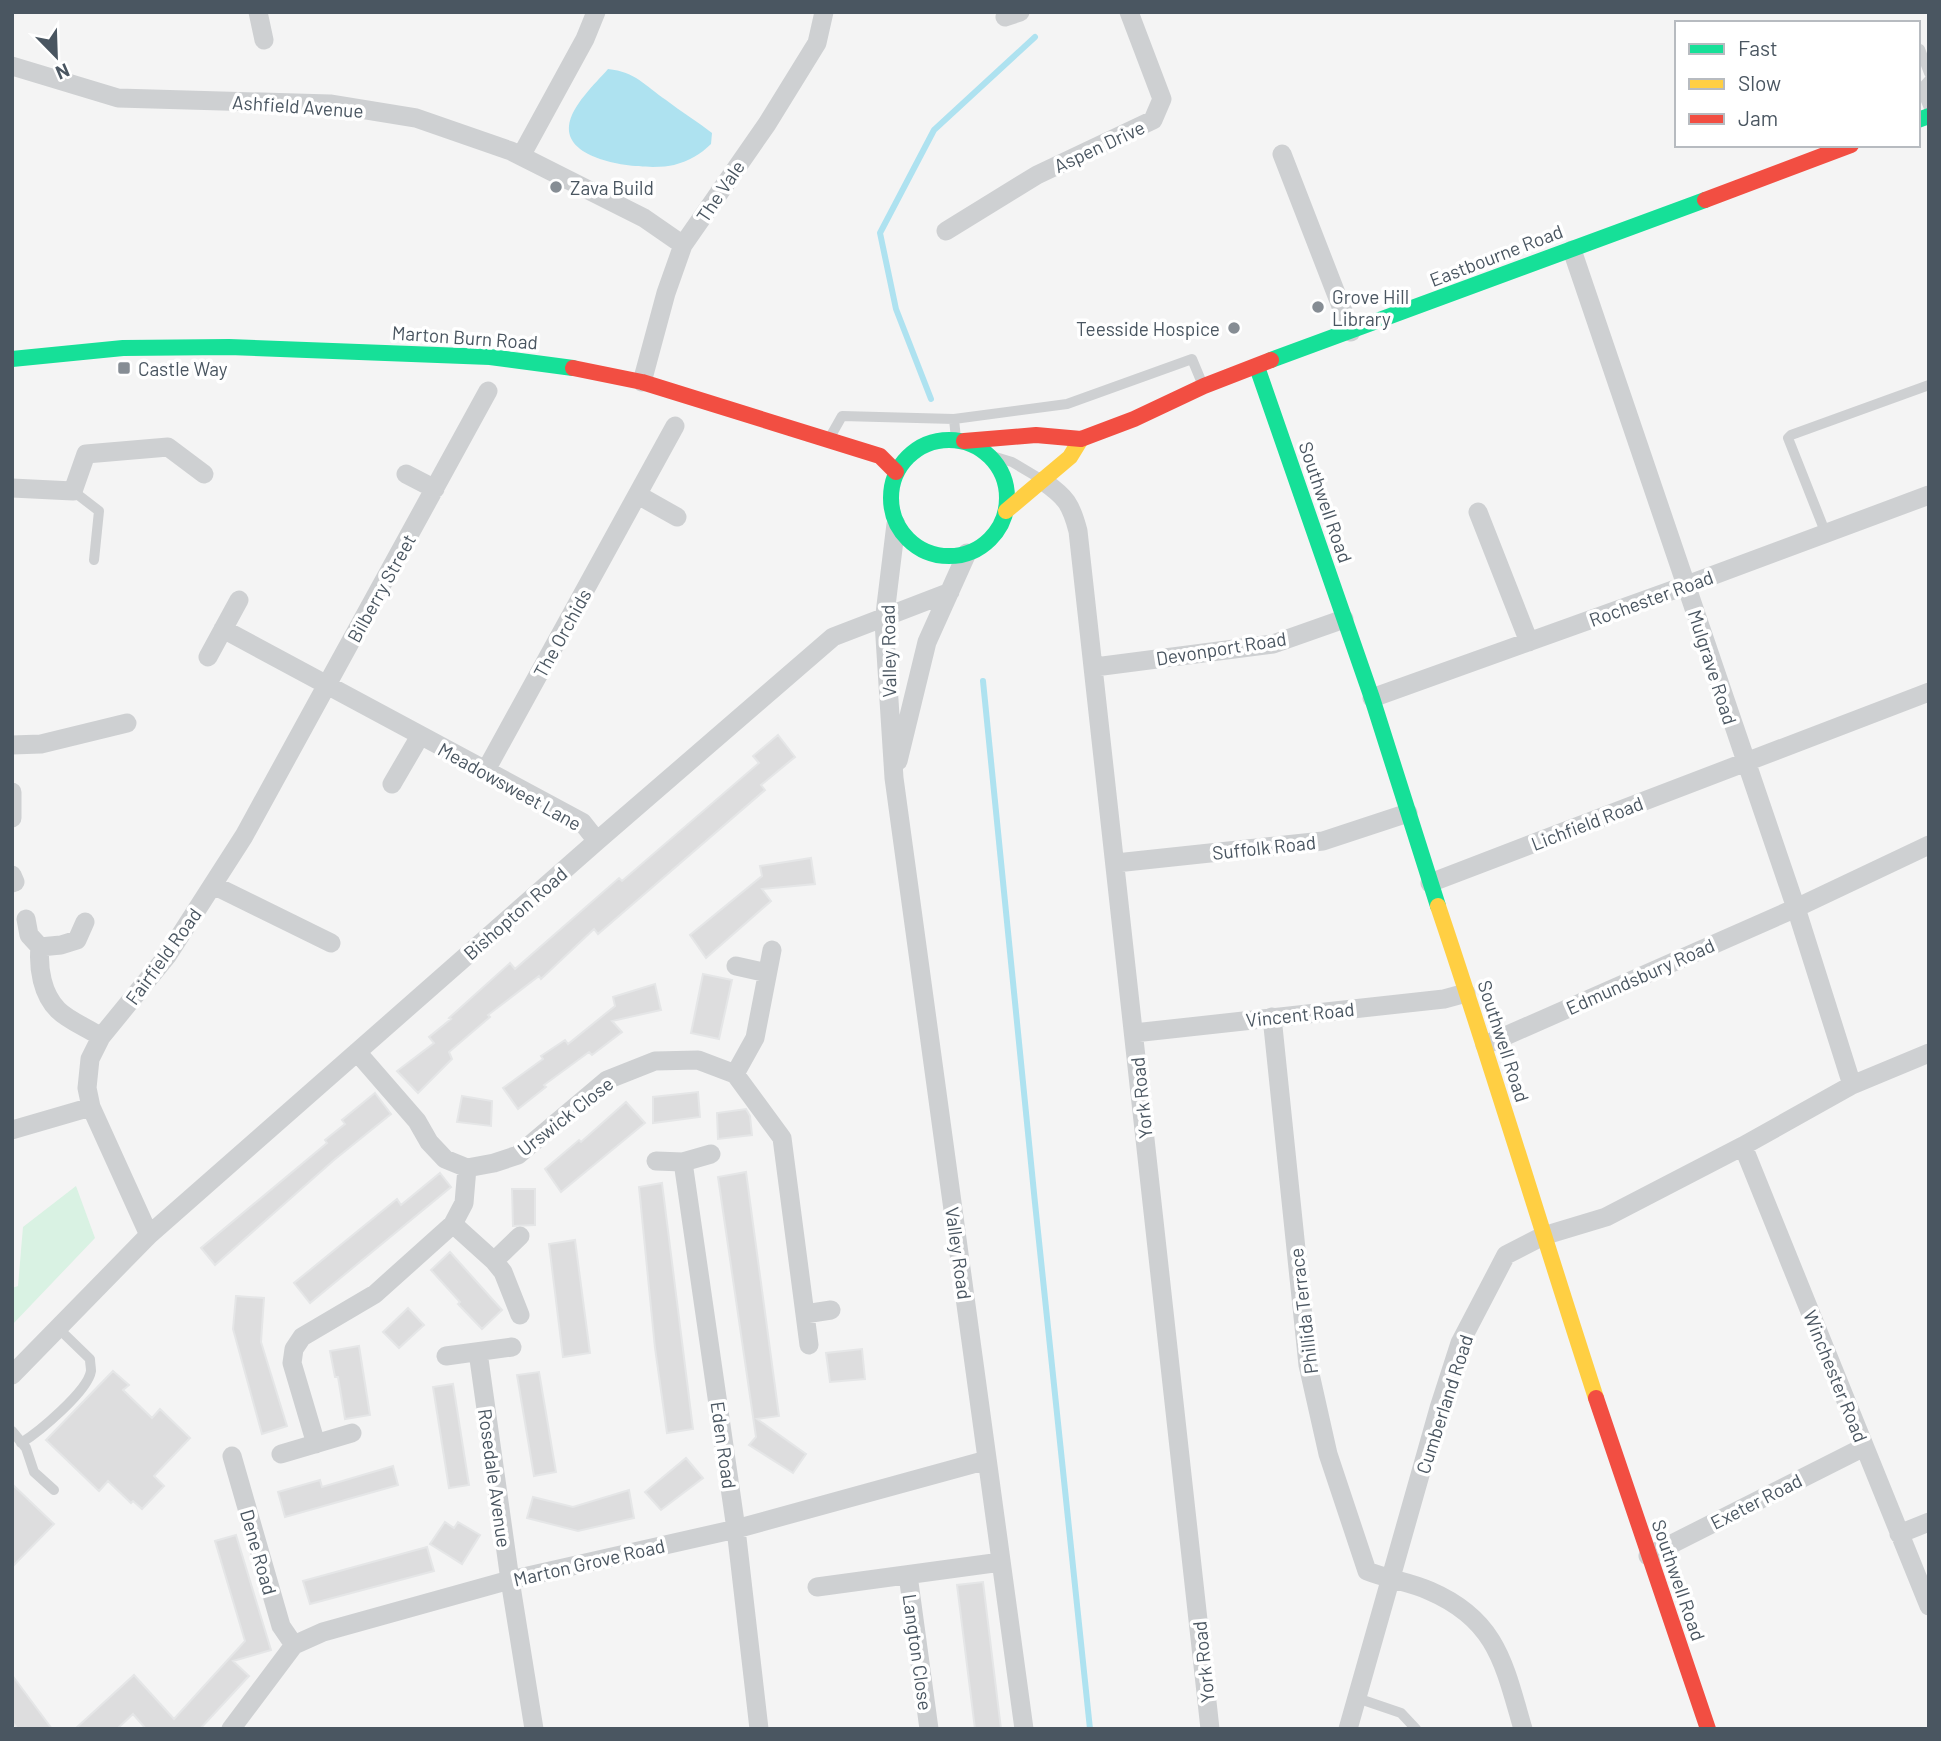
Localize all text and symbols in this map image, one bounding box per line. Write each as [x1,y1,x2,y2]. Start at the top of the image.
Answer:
north arrow [21,21,91,91]
legend [1675,21,1920,147]
text: Fast [1738,35,1778,60]
text: N [53,59,73,85]
text: Slow [1738,70,1781,95]
street label: Ashfield Avenue [232,90,364,122]
text: Jam [1738,105,1778,130]
street label: Aspen Drive [1050,115,1148,177]
street label: The Vale [691,156,749,226]
place label: Zava Build [570,176,654,199]
marker: Zava Build [548,179,564,195]
street label: Eastbourne Road [1426,219,1566,291]
place label: Grove Hill Library [1332,285,1409,330]
marker: Grove Hill Library [1310,299,1326,315]
place label: Teesside Hospice [1076,317,1220,340]
street label: Marton Burn Road [391,320,539,354]
marker: Teesside Hospice [1226,320,1242,336]
place label: Castle Way [138,357,228,380]
marker: Castle Way [116,360,132,376]
street label: Southwell Road [1295,438,1357,566]
street label: Bilberry Street [342,530,420,646]
street label: Rochester Road [1586,565,1716,631]
street label: The Orchids [528,585,596,681]
street label: Valley Road [876,604,900,698]
street label: Mulgrave Road [1684,607,1742,727]
street label: Devonport Road [1154,626,1288,670]
street label: Meadowsweet Lane [434,737,586,835]
street label: Lichfield Road [1528,791,1646,855]
street label: Suffolk Road [1211,830,1317,864]
street label: Bishopton Road [458,862,572,964]
street label: Fairfield Road [120,903,206,1009]
street label: Edmundsbury Road [1562,933,1718,1019]
street label: Southwell Road [1473,977,1535,1105]
street label: Vincent Road [1245,997,1355,1031]
street label: York Road [1125,1056,1157,1140]
street label: Urswick Close [513,1072,617,1160]
street label: Valley Road [941,1205,977,1301]
street label: Phillida Terrace [1284,1247,1322,1375]
street label: Winchester Road [1799,1307,1873,1445]
street label: Cumberland Road [1411,1331,1477,1477]
street label: Eden Road [706,1400,742,1490]
street label: Rosedale Avenue [474,1407,516,1549]
street label: Exeter Road [1706,1468,1806,1534]
street label: Dene Road [236,1507,282,1597]
street label: Southwell Road [1648,1516,1710,1644]
street label: Marton Grove Road [511,1533,667,1591]
street label: Langton Close [898,1592,938,1712]
street label: York Road [1187,1620,1219,1704]

